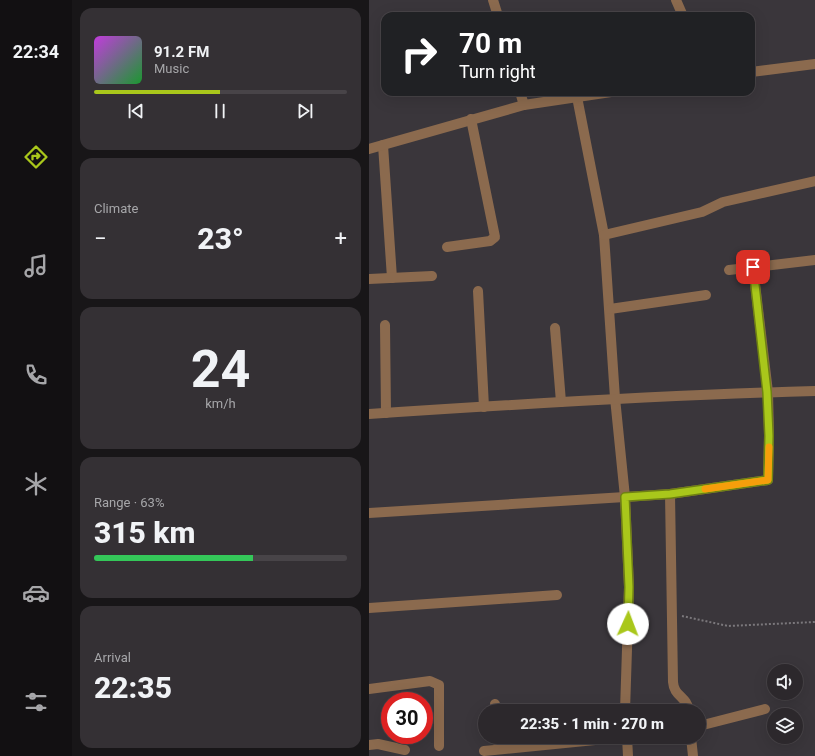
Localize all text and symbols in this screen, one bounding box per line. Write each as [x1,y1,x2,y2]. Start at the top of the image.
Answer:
text: 70 m [459,27,522,60]
icon: right [393,28,445,80]
text: 22:34 [13,41,59,62]
text: 91.2 FM [154,43,209,61]
text: Music [154,61,189,76]
text: Turn right [459,61,536,82]
icon: previous [125,100,147,122]
icon: pause [209,100,231,122]
icon: next [294,100,316,122]
icon: directions [22,143,50,171]
text: Climate [94,201,138,216]
text: 23° [197,221,244,256]
text: − [94,226,107,251]
text: + [335,226,347,251]
pin [736,250,770,284]
icon: music [22,252,50,280]
icon: arrive [742,256,764,278]
text: 24 [191,339,250,400]
icon: phone [22,361,50,389]
text: km/h [205,396,236,411]
icon: climate [22,470,50,498]
text: Range · 63% [94,495,164,510]
text: 315 km [94,515,196,550]
icon: car [22,579,50,607]
position arrow [607,603,649,645]
text: Arrival [94,650,131,665]
map controls [767,664,803,744]
button: sound [767,664,803,700]
text: 22:35 [94,670,172,705]
icon: filters [22,688,50,716]
speed limit sign: 30 [381,692,433,744]
button: layers [767,708,803,744]
text: 22:35 · 1 min · 270 m [520,715,664,733]

